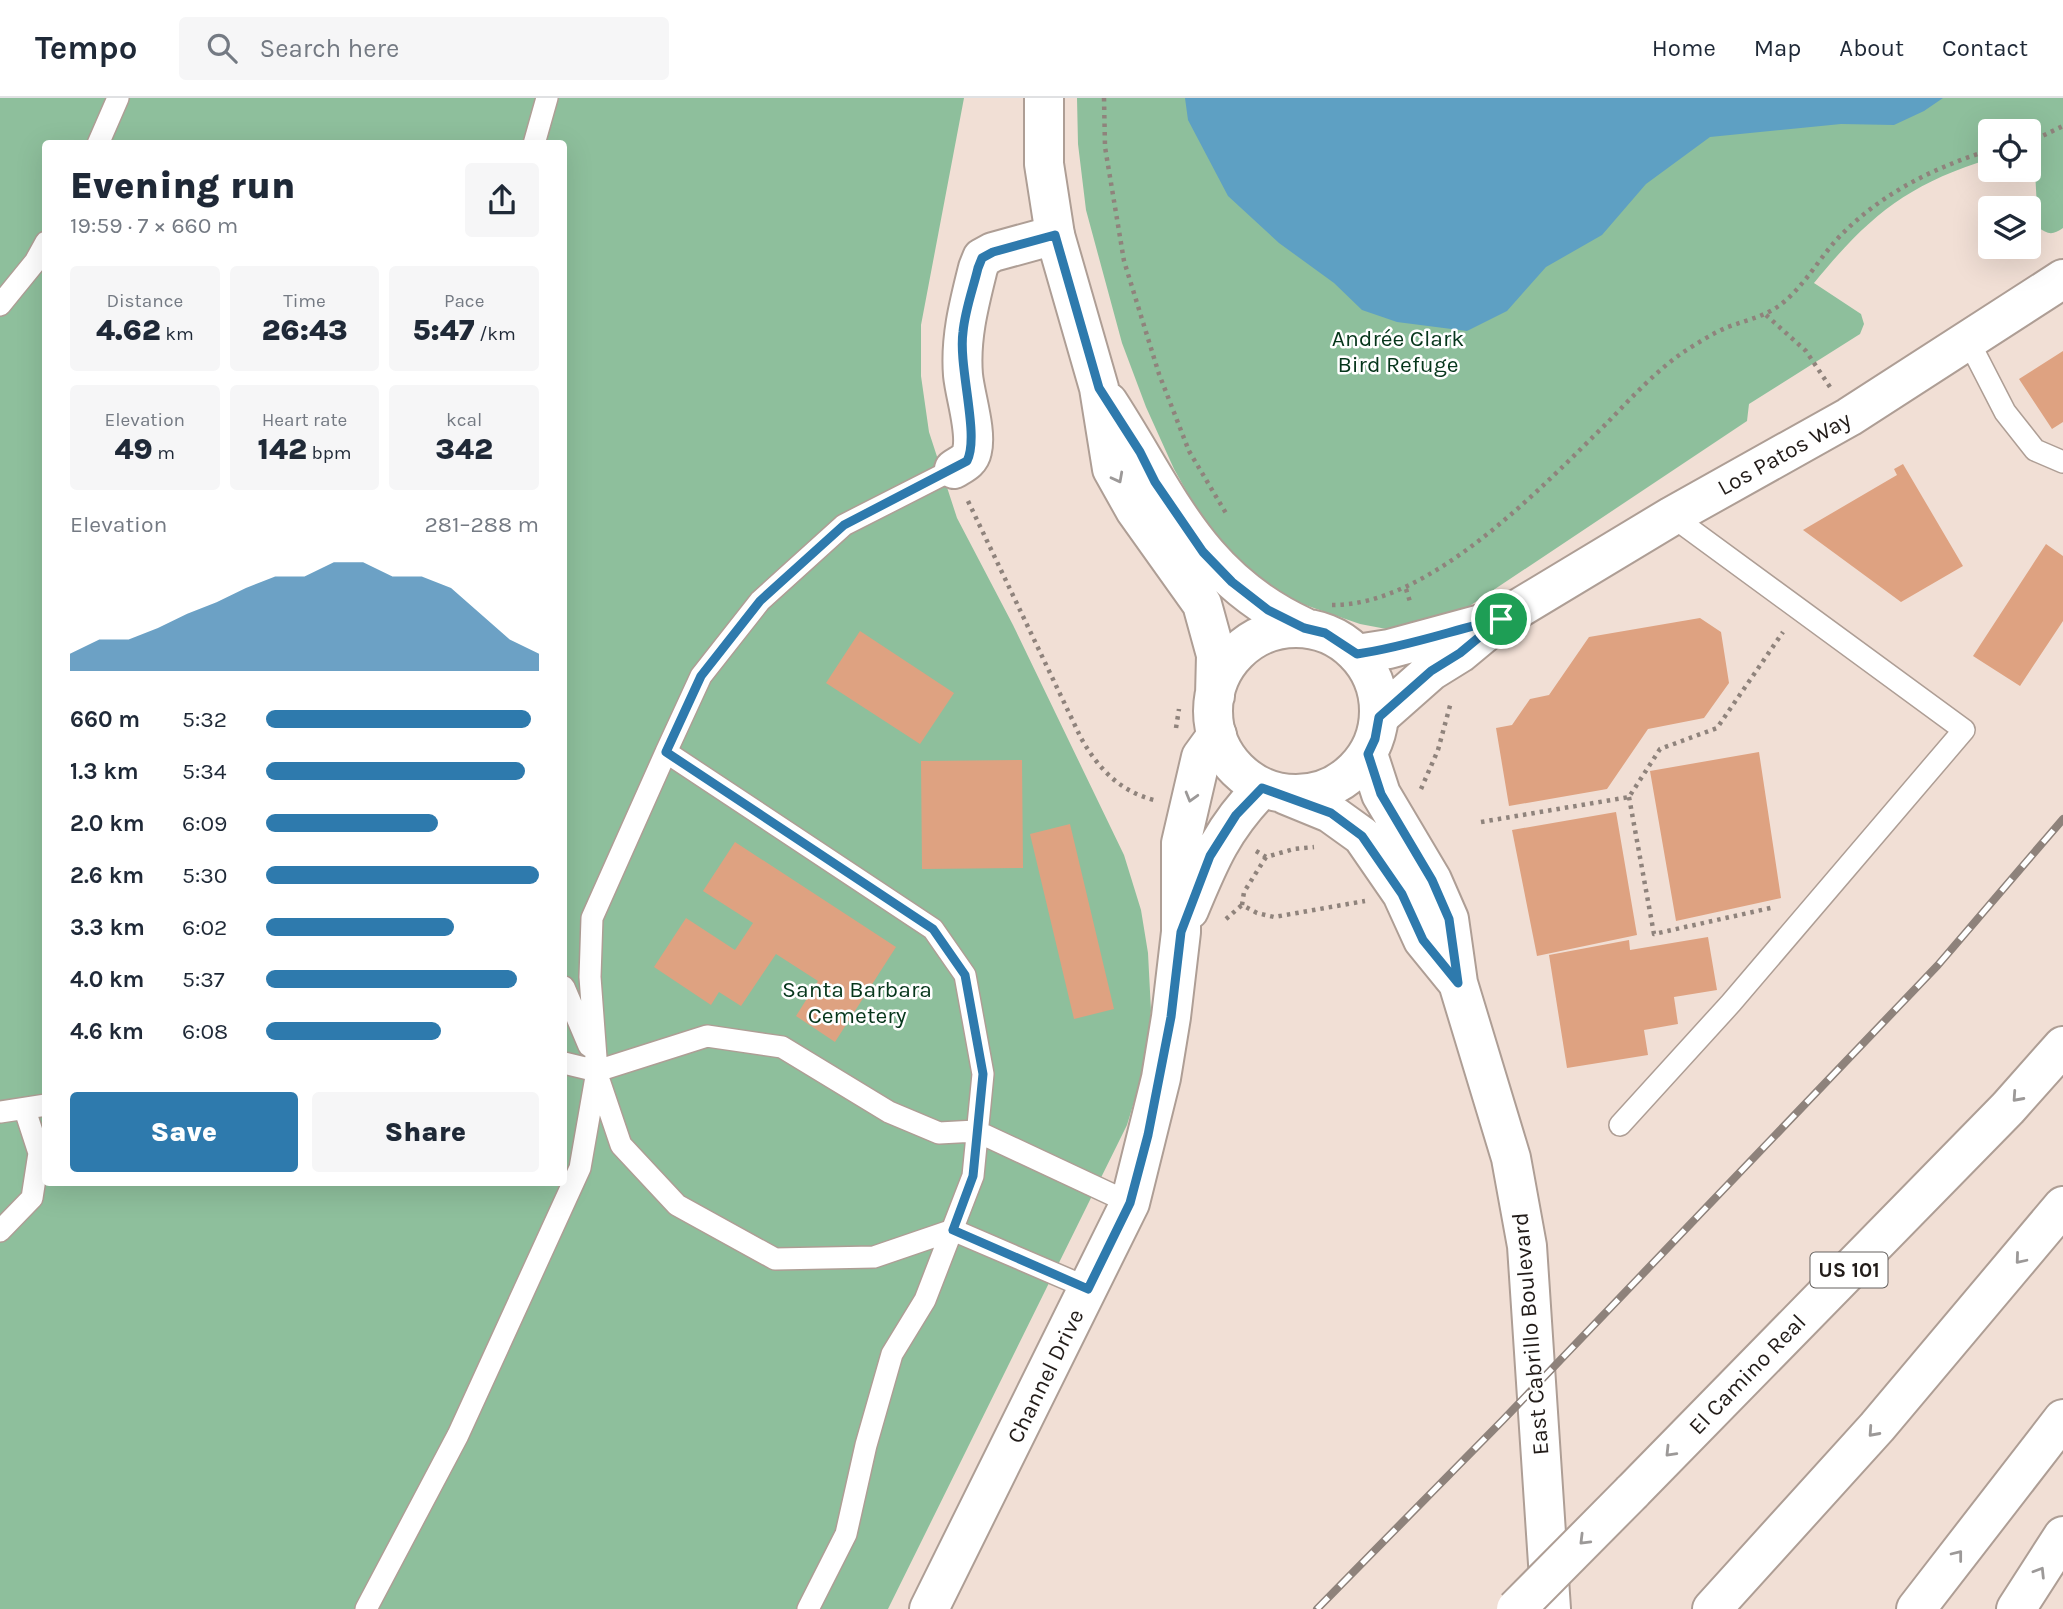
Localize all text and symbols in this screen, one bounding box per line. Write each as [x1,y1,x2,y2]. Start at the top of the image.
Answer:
search box [179,17,669,80]
text: Tempo [35,29,137,67]
icon: search [203,29,241,67]
text: Search here [259,33,399,64]
text: Home [1652,34,1716,62]
text: Map [1754,34,1801,62]
text: About [1839,34,1904,62]
text: Contact [1942,34,2028,62]
map controls [1978,119,2041,259]
button: locate [1978,119,2041,182]
text: Evening run [70,163,295,208]
button: share [465,163,539,237]
button: layers [1978,196,2041,259]
text: 19:59 · 7 × 660 m [70,212,238,239]
text: Distance [106,290,183,312]
text: Time [283,290,326,312]
text: Pace [444,290,484,312]
text: 4.62 [96,312,161,348]
text: 26:43 [261,312,348,348]
text: 5:47 [412,312,475,348]
text: km [161,323,194,345]
text: /km [475,323,516,345]
park label: Andrée Clark Bird Refuge [1332,325,1464,378]
street label: Los Patos Way [1713,406,1856,501]
text: Elevation [105,409,185,431]
text: Heart rate [262,409,347,431]
text: kcal [446,409,482,431]
text: 49 [115,431,153,467]
text: 142 [257,431,307,467]
text: 342 [435,431,493,467]
text: m [153,442,175,464]
text: bpm [307,442,352,464]
one-way arrow [1110,471,1123,484]
text: Elevation [70,511,167,538]
text: 281–288 m [424,511,539,538]
pin [1471,589,1531,649]
icon: arrive [1482,600,1520,638]
text: 660 m [70,706,140,733]
text: 5:32 [182,706,227,733]
text: 1.3 km [70,758,139,785]
text: 5:34 [182,758,227,785]
one-way arrow [1185,791,1199,803]
text: 2.0 km [70,810,145,837]
text: 6:09 [182,810,227,837]
text: 2.6 km [70,862,144,889]
text: 5:30 [182,862,228,889]
text: 3.3 km [70,914,145,941]
text: 6:02 [182,914,227,941]
text: 4.0 km [70,966,144,993]
text: 5:37 [182,966,225,993]
park label: Santa Barbara Cemetery [782,976,932,1029]
text: 4.6 km [70,1018,144,1045]
text: 6:08 [182,1018,228,1045]
one-way arrow [2013,1088,2026,1101]
button: Save [70,1092,298,1172]
button: Share [312,1092,539,1172]
street label: East Cabrillo Boulevard [1506,1212,1555,1456]
one-way arrow [2016,1250,2028,1263]
road number: US 101 [1811,1252,1888,1288]
street label: Channel Drive [1001,1305,1090,1448]
street label: El Camino Real [1683,1309,1812,1440]
one-way arrow [1869,1424,1881,1437]
one-way arrow [1666,1444,1679,1457]
one-way arrow [1579,1532,1592,1545]
one-way arrow [1950,1551,1962,1564]
one-way arrow [2031,1567,2044,1580]

